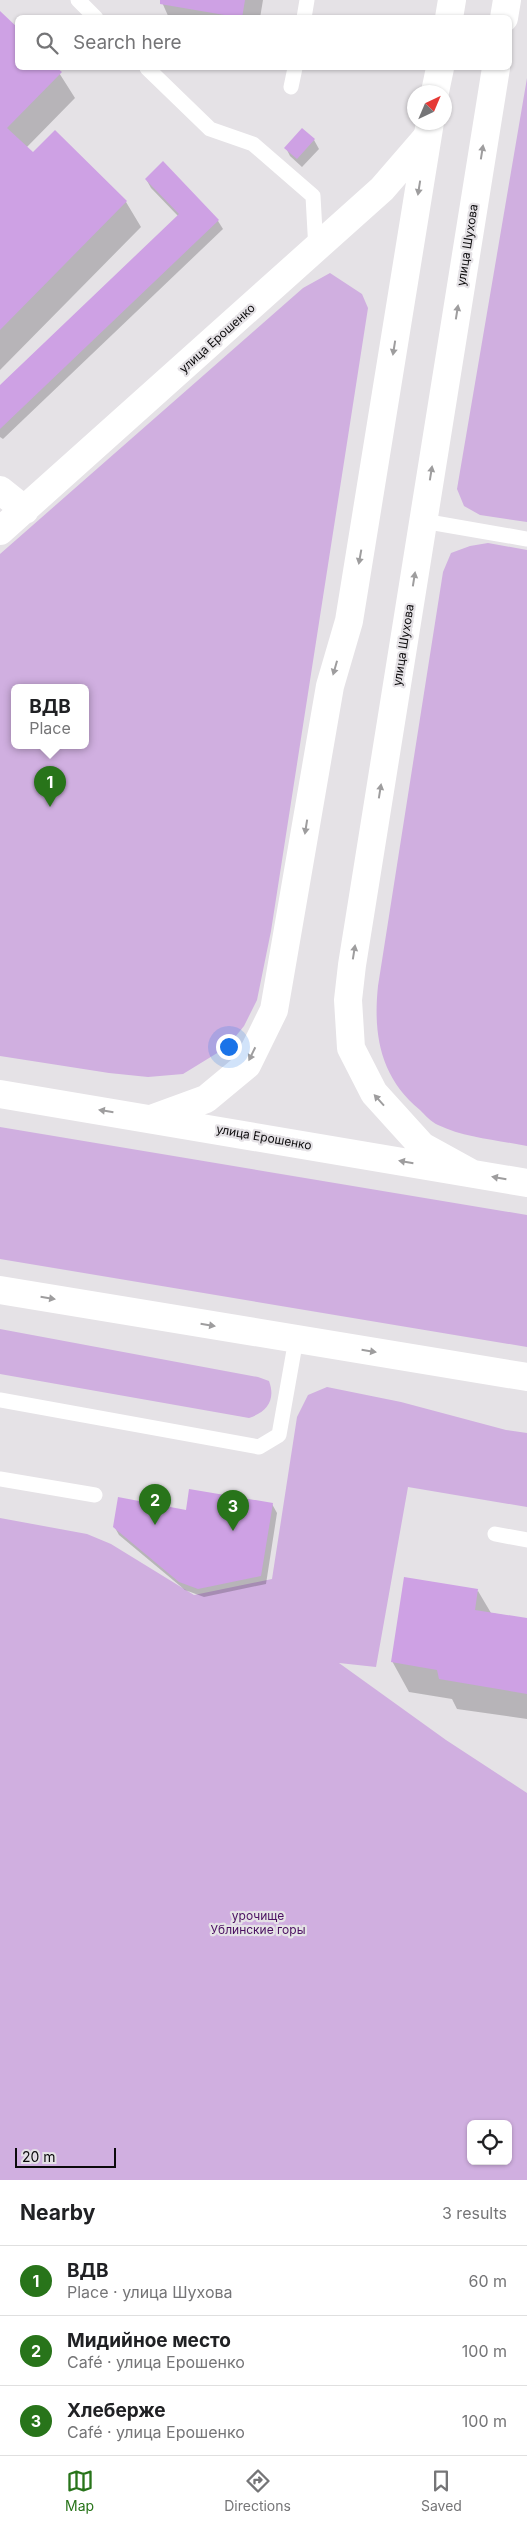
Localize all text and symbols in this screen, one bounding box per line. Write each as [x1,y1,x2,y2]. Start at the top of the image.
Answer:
search box [15,15,512,70]
icon: search [33,29,61,57]
text: Search here [73,31,182,54]
north arrow [407,85,452,130]
one-way arrow [478,144,486,160]
one-way arrow [415,180,423,196]
street label: улица Шухова [453,203,481,287]
street label: улица Ерошенко [176,300,258,376]
one-way arrow [453,304,461,320]
one-way arrow [389,341,397,357]
one-way arrow [427,465,435,481]
one-way arrow [356,550,364,566]
one-way arrow [410,571,418,587]
street label: улица Шухова [389,603,417,687]
one-way arrow [331,660,339,675]
popup [11,684,89,749]
text: ВДВ [29,695,71,718]
text: Place [29,718,71,738]
pin: 1 [34,766,66,807]
one-way arrow [376,783,384,799]
one-way arrow [302,820,310,836]
one-way arrow [350,943,358,959]
your location [216,1034,242,1060]
one-way arrow [248,1047,256,1061]
one-way arrow [374,1093,385,1106]
one-way arrow [97,1106,113,1114]
street label: улица Ерошенко [215,1121,313,1153]
one-way arrow [397,1157,413,1165]
one-way arrow [491,1174,507,1182]
one-way arrow [40,1294,56,1302]
one-way arrow [201,1321,217,1329]
one-way arrow [361,1348,377,1356]
pin: 2 [139,1484,171,1525]
pin: 3 [217,1490,249,1531]
park label: урочище Ублинские горы [211,1908,305,1937]
map controls [467,2120,512,2165]
button: locate [467,2120,512,2165]
scale bar [15,2145,116,2168]
text: 20 m [22,2148,56,2165]
text: Nearby [20,2200,95,2225]
text: 3 results [442,2203,507,2223]
text: ВДВ [67,2259,109,2282]
text: 1 [33,2271,39,2291]
text: 60 m [468,2271,507,2291]
text: Place · улица Шухова [67,2282,233,2302]
text: Мидийное место [67,2329,231,2352]
text: 2 [31,2341,41,2361]
text: 100 m [462,2341,507,2361]
text: Café · улица Ерошенко [67,2352,245,2372]
text: Хлеберже [67,2399,166,2422]
text: 3 [31,2411,41,2431]
text: 100 m [462,2411,507,2431]
text: Café · улица Ерошенко [67,2422,245,2442]
tab: Map [65,2467,94,2514]
tab: Directions [224,2467,291,2514]
tab: Saved [421,2467,462,2514]

